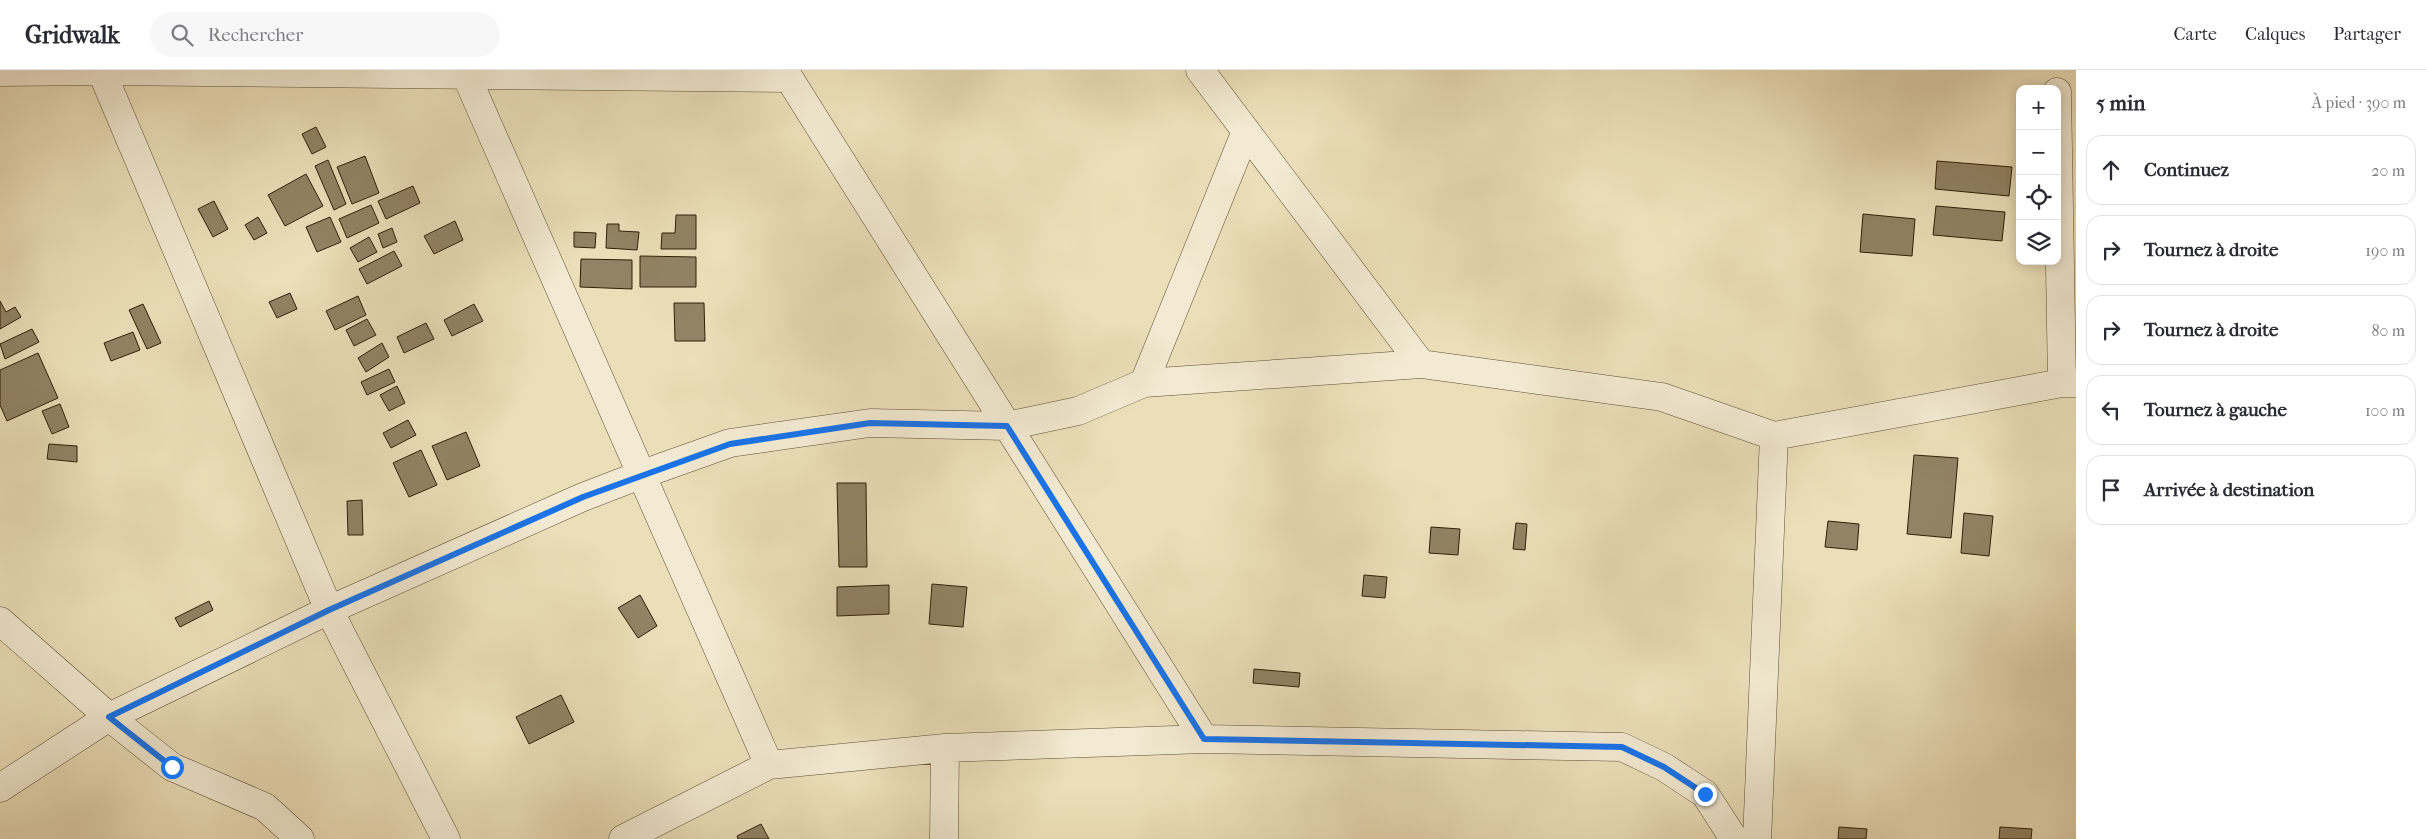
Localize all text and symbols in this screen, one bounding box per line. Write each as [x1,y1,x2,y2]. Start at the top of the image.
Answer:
search box [150,12,500,57]
text: Gridwalk [25,21,120,49]
icon: search [168,21,196,49]
text: Rechercher [208,24,303,46]
text: Carte [2174,24,2217,45]
text: Calques [2245,24,2305,45]
text: Partager [2333,24,2401,45]
map controls [2016,85,2061,265]
button: + [2016,85,2061,130]
text: 5 min [2096,91,2145,115]
text: À pied · 390 m [2312,93,2406,112]
button: − [2016,130,2061,175]
icon: ahead [2097,156,2125,184]
text: Continuez [2144,159,2229,181]
text: 20 m [2371,161,2405,180]
button: locate [2016,175,2061,220]
button: layers [2016,220,2061,265]
icon: right [2097,236,2125,264]
text: Tournez à droite [2144,239,2278,261]
text: 190 m [2365,241,2405,260]
icon: right [2097,316,2125,344]
text: Tournez à droite [2144,319,2278,341]
text: 80 m [2371,321,2405,340]
icon: left [2097,396,2125,424]
text: Tournez à gauche [2144,399,2287,421]
text: 100 m [2365,401,2405,420]
icon: arrive [2097,476,2125,504]
text: Arrivée à destination [2144,479,2314,501]
route start [161,756,184,779]
route end [1694,783,1717,806]

